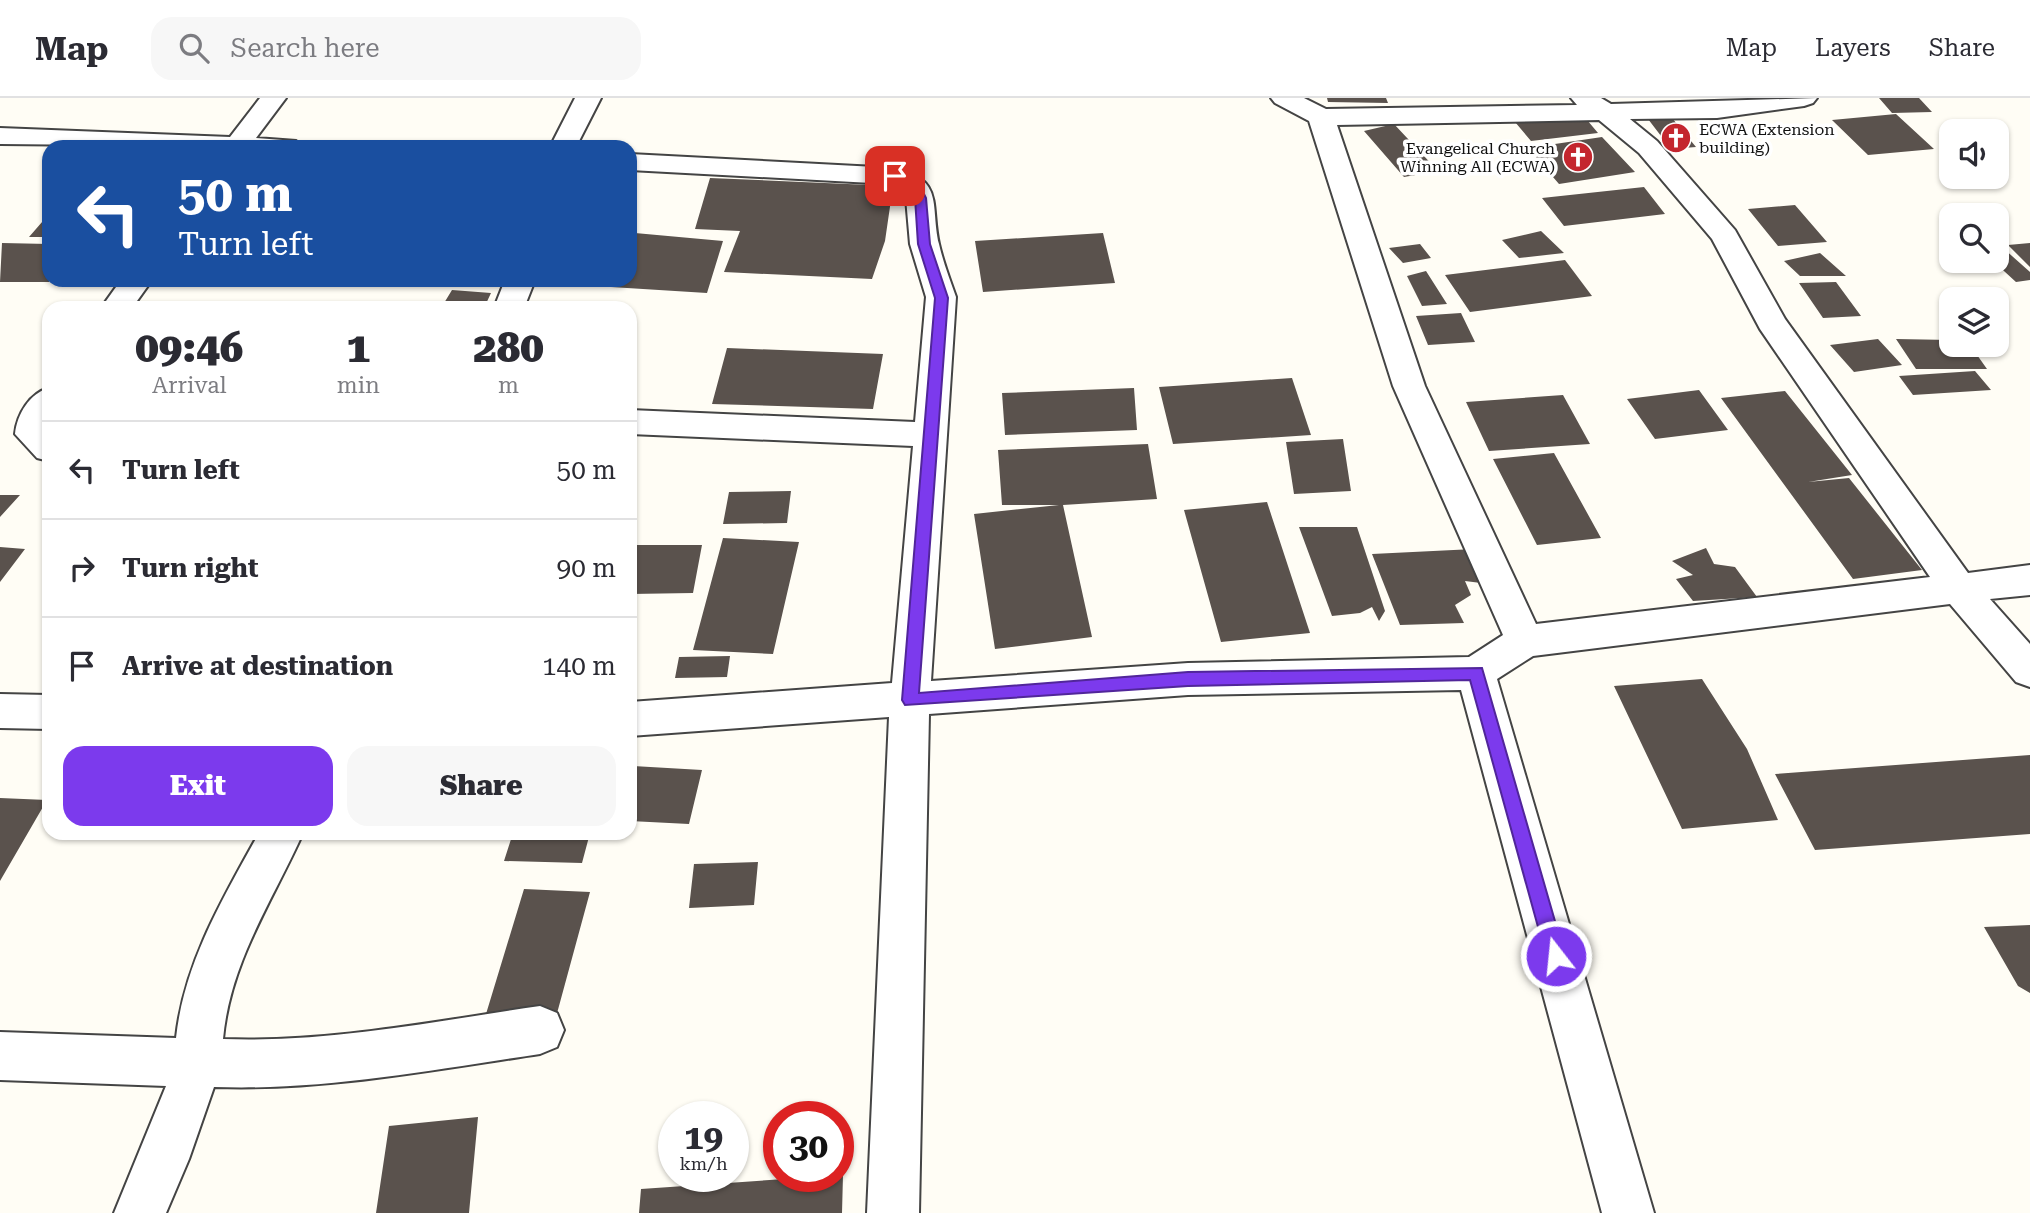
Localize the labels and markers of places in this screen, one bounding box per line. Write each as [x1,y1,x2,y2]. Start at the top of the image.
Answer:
place label: ECWA (Extension building) [1699,120,1835,157]
church icon: ECWA (Extension building) [1659,121,1693,155]
place label: Evangelical Church Winning All (ECWA) [1400,139,1555,176]
church icon: Evangelical Church Winning All (ECWA) [1561,140,1595,174]
pin [865,146,925,206]

